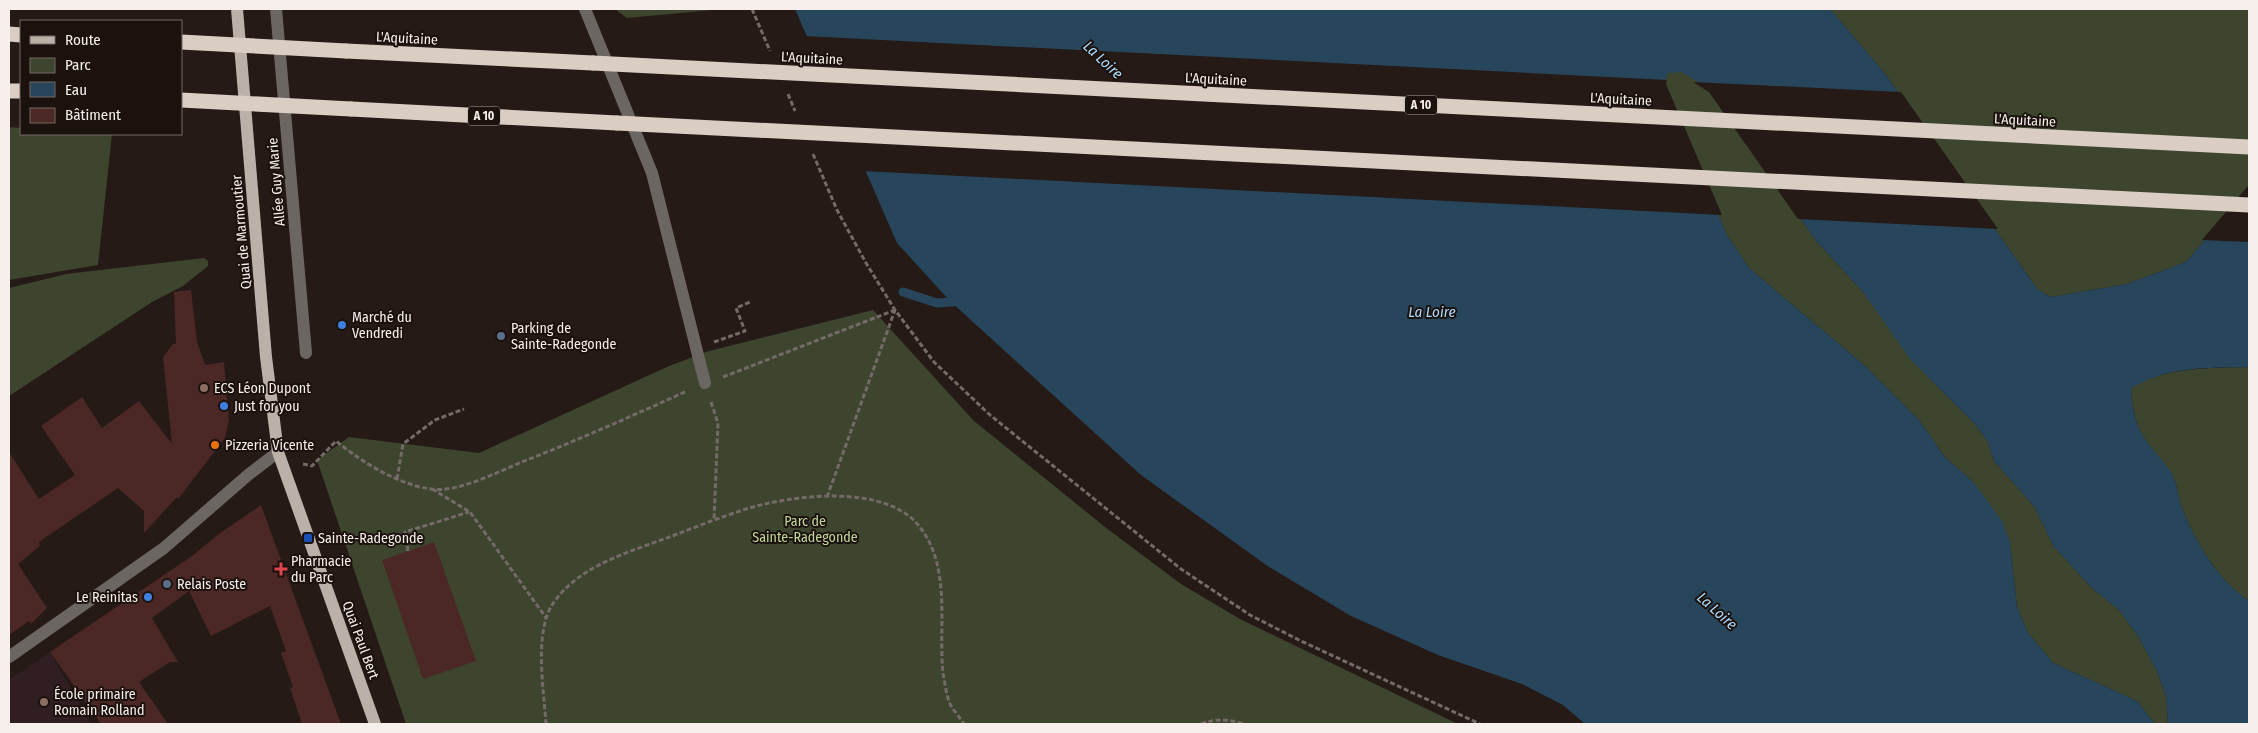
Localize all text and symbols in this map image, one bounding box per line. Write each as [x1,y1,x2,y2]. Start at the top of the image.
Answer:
legend [20,20,182,135]
street label: L'Aquitaine [376,28,439,49]
text: Route [65,31,101,49]
water label: La Loire [1080,37,1126,83]
street label: L'Aquitaine [781,48,844,69]
text: Parc [65,56,91,74]
street label: L'Aquitaine [1185,69,1248,90]
text: Eau [65,81,87,99]
street label: L'Aquitaine [1590,89,1653,110]
road number: A 10 [1405,96,1437,114]
text: Bâtiment [65,106,121,124]
road number: A 10 [468,106,500,125]
street label: L'Aquitaine [1994,110,2057,131]
street label: Allée Guy Marie [264,137,289,227]
street label: Quai de Marmoutier [228,174,255,290]
water label: La Loire [1408,303,1456,321]
place label: Marché du Vendredi [352,309,412,342]
marker: Marché du Vendredi [336,319,348,331]
place label: Parking de Sainte-Radegonde [511,320,617,353]
marker: Parking de Sainte-Radegonde [495,330,507,342]
place label: ECS Léon Dupont [214,380,311,397]
marker: ECS Léon Dupont [198,382,210,394]
place label: Just for you [234,398,300,415]
marker: Just for you [218,400,230,412]
place label: Pizzeria Vicente [225,437,314,454]
marker: Pizzeria Vicente [209,439,221,451]
park label: Parc de Sainte-Radegonde [752,513,858,546]
place label: Sainte-Radegonde [318,530,424,547]
marker: Sainte-Radegonde [302,532,314,544]
place label: Pharmacie du Parc [291,553,351,586]
marker: Pharmacie du Parc [275,563,287,575]
place label: Relais Poste [177,576,246,593]
marker: Relais Poste [161,578,173,590]
water label: La Loire [1693,588,1741,634]
place label: Le Reinitas [76,589,138,606]
marker: Le Reinitas [142,591,154,603]
street label: Quai Paul Bert [339,599,383,682]
place label: École primaire Romain Rolland [54,685,144,719]
marker: École primaire Romain Rolland [38,696,50,708]

